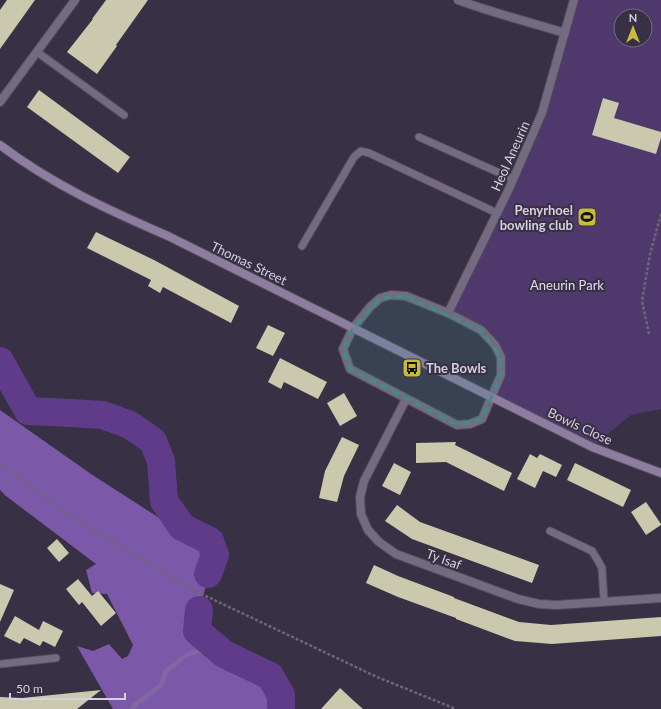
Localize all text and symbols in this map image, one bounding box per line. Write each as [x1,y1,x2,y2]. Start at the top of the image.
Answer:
north arrow [613,8,653,48]
text: N [629,11,637,24]
street label: Heol Aneurin [487,118,533,194]
place label: Penyrhoel bowling club [500,202,573,233]
sports icon: Penyrhoel bowling club [576,206,598,228]
street label: Thomas Street [208,238,290,288]
park label: Aneurin Park [530,277,604,293]
bus stop icon: The Bowls [401,357,423,379]
place label: The Bowls [426,360,487,376]
street label: Bowls Close [545,404,615,448]
street label: Ty Isaf [424,545,464,573]
scale bar [10,675,125,701]
text: 50 m [16,681,43,696]

